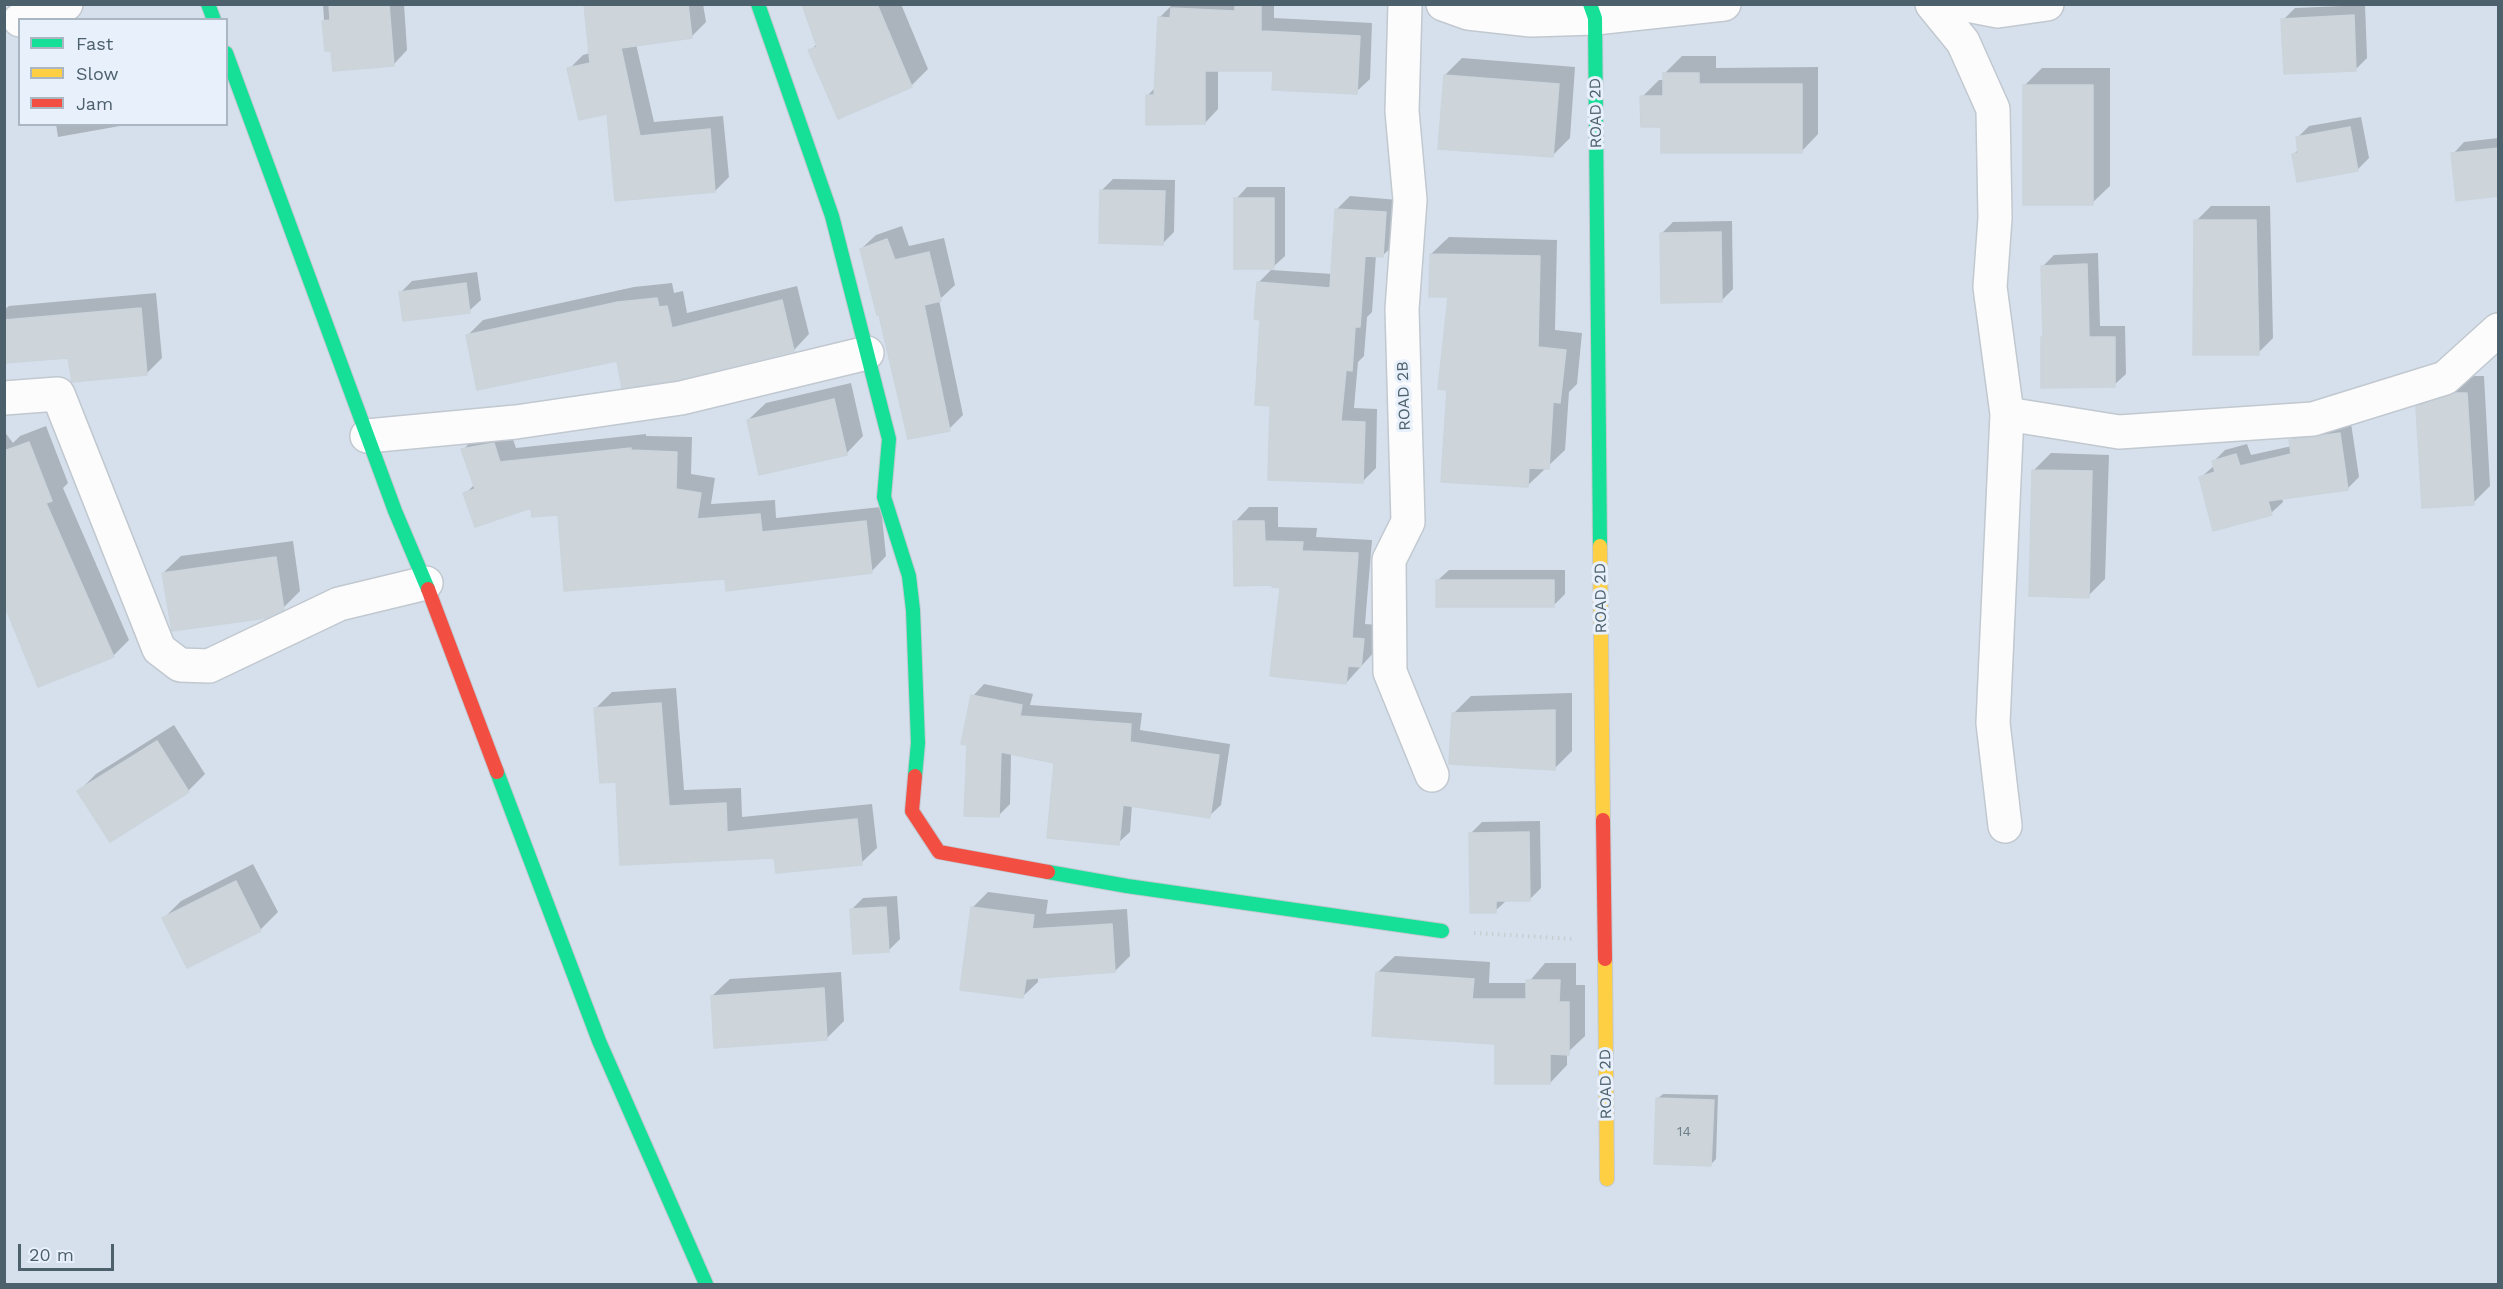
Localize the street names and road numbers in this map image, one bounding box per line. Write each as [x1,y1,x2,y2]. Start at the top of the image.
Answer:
street label: ROAD 2D [1586,78,1606,148]
street label: ROAD 2B [1393,361,1415,431]
street label: ROAD 2D [1591,563,1611,633]
street label: ROAD 2D [1596,1049,1616,1119]

